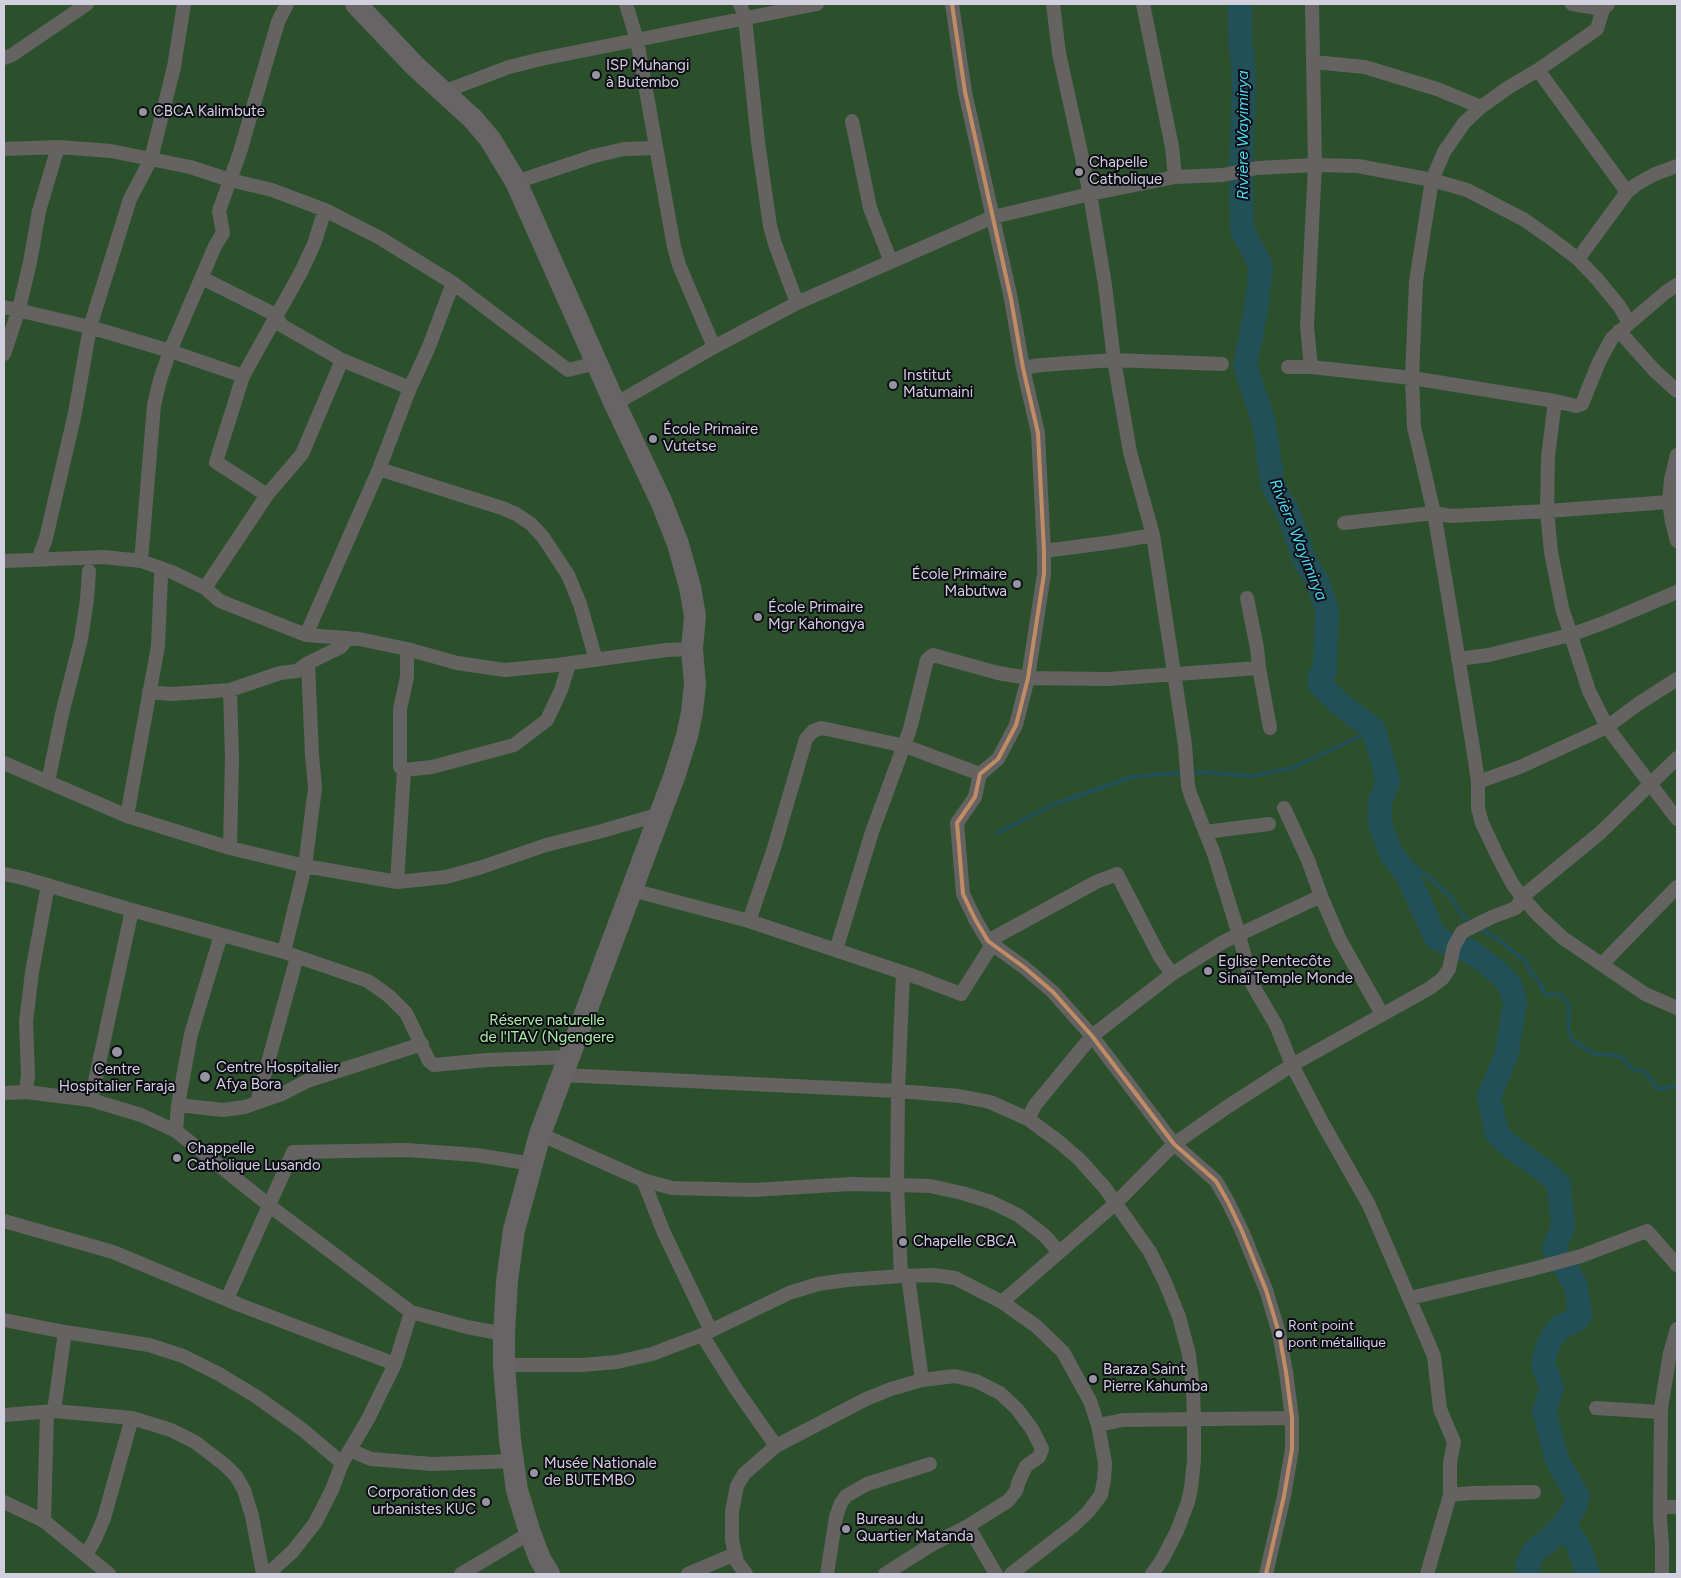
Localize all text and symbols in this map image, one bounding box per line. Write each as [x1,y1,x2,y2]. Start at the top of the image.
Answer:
place label: ISP Muhangi à Butembo [606,57,689,92]
marker: ISP Muhangi à Butembo [590,69,602,81]
water label: Rivière Wayimirya [1233,70,1253,200]
place label: CBCA Kalimbute [153,103,265,121]
marker: CBCA Kalimbute [137,106,149,118]
place label: Chapelle Catholique [1089,154,1162,189]
marker: Chapelle Catholique [1073,166,1085,178]
place label: Institut Matumaini [903,367,973,402]
marker: Institut Matumaini [887,379,899,391]
place label: École Primaire Vutetse [663,421,758,456]
marker: École Primaire Vutetse [647,433,659,445]
water label: Rivière Wayimirya [1265,476,1331,604]
place label: École Primaire Mabutwa [912,566,1007,601]
marker: École Primaire Mabutwa [1011,578,1023,590]
place label: École Primaire Mgr Kahongya [768,599,865,634]
marker: École Primaire Mgr Kahongya [752,611,764,623]
place label: Eglise Pentecôte Sinaï Temple Monde [1218,953,1353,988]
marker: Eglise Pentecôte Sinaï Temple Monde [1202,965,1214,977]
park label: Réserve naturelle de l'ITAV (Ngengere [480,1012,614,1047]
marker: Centre Hospitalier Faraja [110,1045,124,1059]
place label: Centre Hospitalier Afya Bora [216,1059,339,1094]
place label: Centre Hospitalier Faraja [59,1061,175,1096]
marker: Centre Hospitalier Afya Bora [198,1070,212,1084]
place label: Chappelle Catholique Lusando [187,1140,321,1175]
marker: Chappelle Catholique Lusando [171,1152,183,1164]
place label: Chapelle CBCA [913,1233,1016,1251]
marker: Chapelle CBCA [897,1236,909,1248]
place label: Ront point pont métallique [1288,1318,1386,1350]
marker: Ront point pont métallique [1274,1329,1284,1339]
place label: Baraza Saint Pierre Kahumba [1103,1361,1208,1396]
marker: Baraza Saint Pierre Kahumba [1087,1373,1099,1385]
place label: Musée Nationale de BUTEMBO [544,1455,657,1490]
marker: Musée Nationale de BUTEMBO [528,1467,540,1479]
place label: Corporation des urbanistes KUC [367,1484,476,1519]
marker: Corporation des urbanistes KUC [480,1496,492,1508]
place label: Bureau du Quartier Matanda [856,1511,973,1546]
marker: Bureau du Quartier Matanda [840,1523,852,1535]

